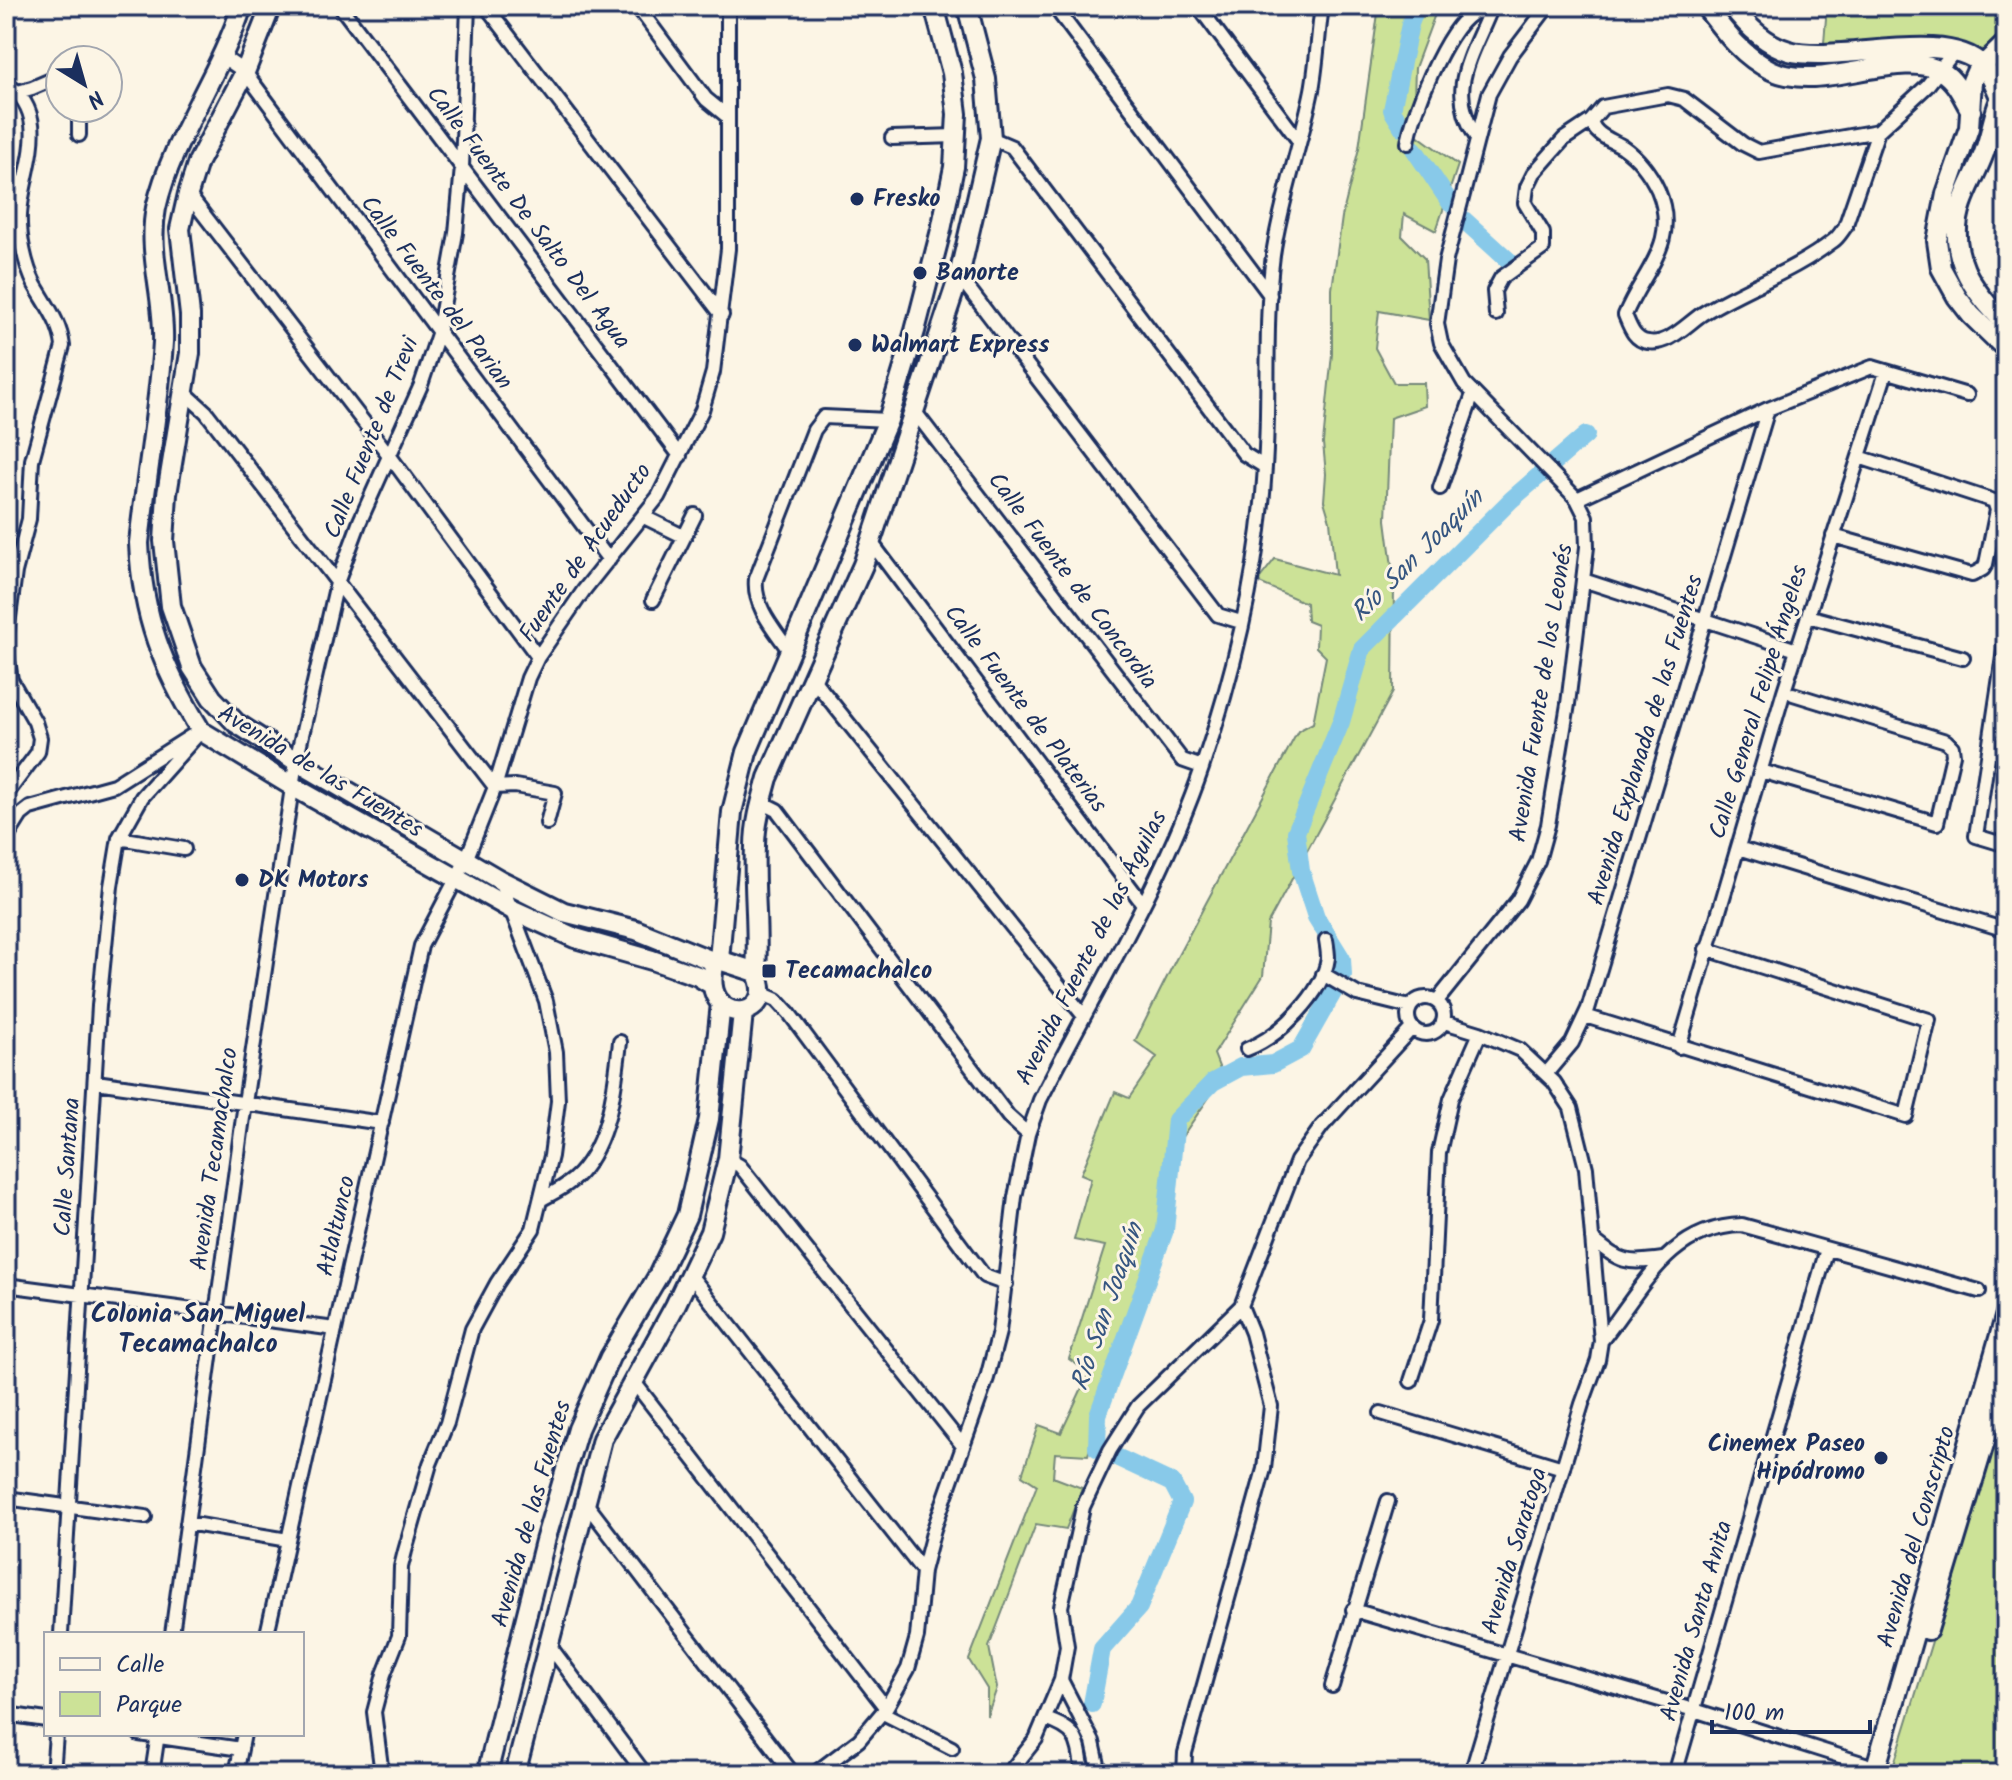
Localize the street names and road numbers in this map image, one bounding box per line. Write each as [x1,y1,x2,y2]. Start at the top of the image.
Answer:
street label: Calle Fuente De Salto Del Agua [416,78,640,358]
street label: Calle Fuente del Parian [350,187,522,399]
street label: Calle Fuente de Trevi [314,330,431,545]
street label: Fuente de Acueducto [509,455,663,651]
street label: Calle Fuente de Concordia [977,464,1167,698]
street label: Avenida Fuente de los Leonés [1499,541,1585,845]
street label: Calle General Felipe Ángeles [1699,560,1819,844]
street label: Avenida Explanada de las Fuentes [1577,570,1715,910]
street label: Calle Fuente de Platerias [933,596,1117,822]
street label: Avenida de las Fuentes [210,695,430,849]
street label: Avenida Fuente de las Águilas [1006,804,1178,1092]
street label: Avenida Tecamachalco [180,1045,250,1273]
street label: Calle Santana [44,1096,92,1238]
street label: Atlaltunco [307,1172,368,1280]
street label: Avenida de las Fuentes [481,1396,583,1632]
street label: Avenida del Conscripto [1867,1421,1967,1653]
street label: Avenida Saratoga [1471,1463,1559,1639]
street label: Avenida Santa Anita [1650,1516,1744,1726]

